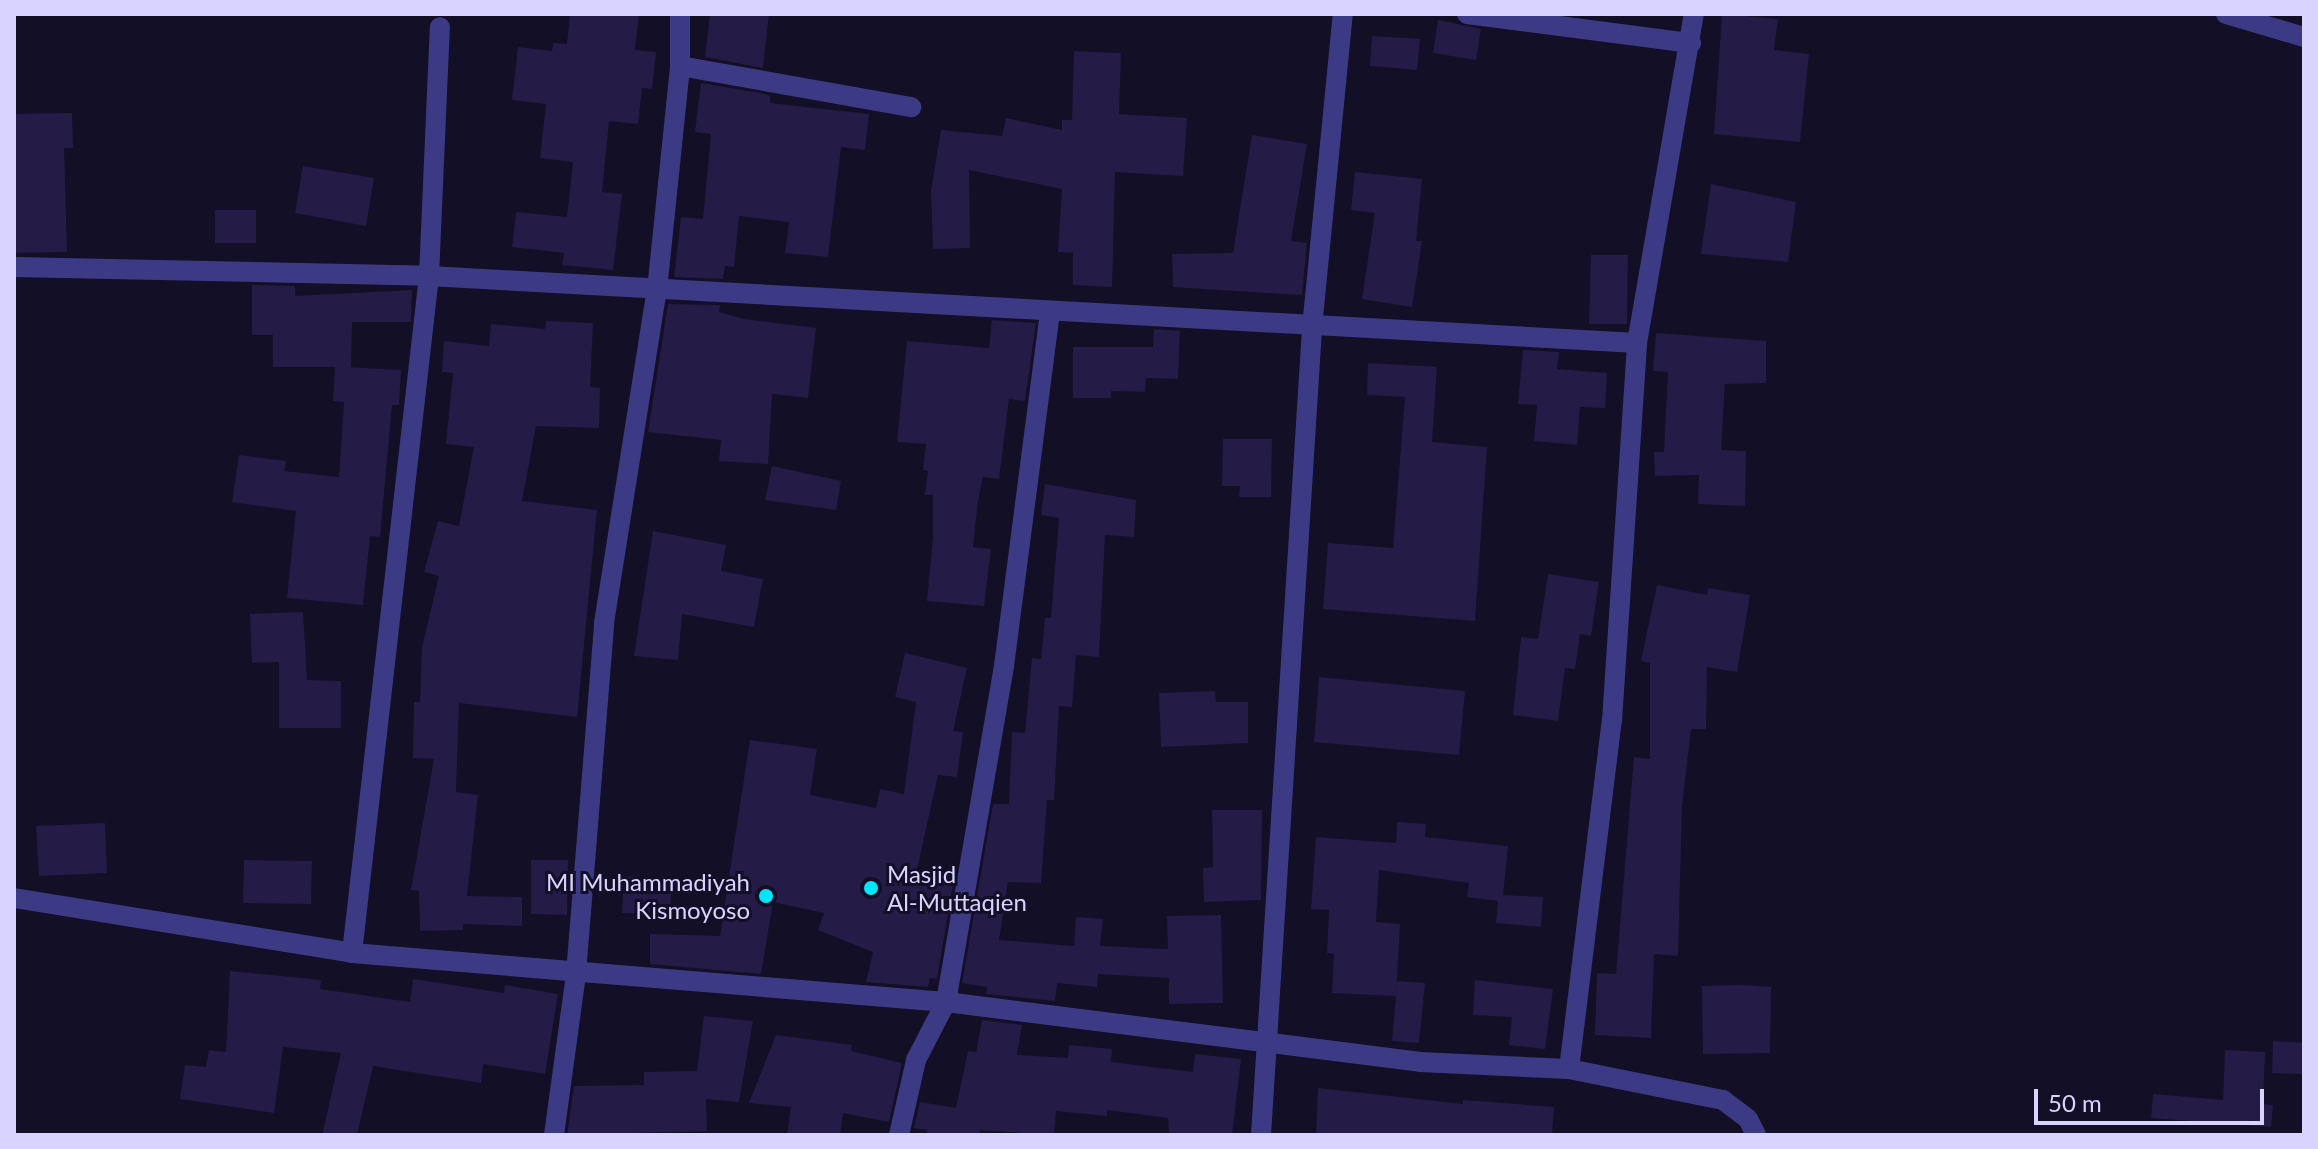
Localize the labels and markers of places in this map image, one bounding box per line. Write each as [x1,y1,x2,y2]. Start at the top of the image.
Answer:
place label: Masjid Al-Muttaqien [887,860,1027,916]
place label: MI Muhammadiyah Kismoyoso [546,868,750,924]
marker: Masjid Al-Muttaqien [862,879,880,897]
marker: MI Muhammadiyah Kismoyoso [757,887,775,905]

